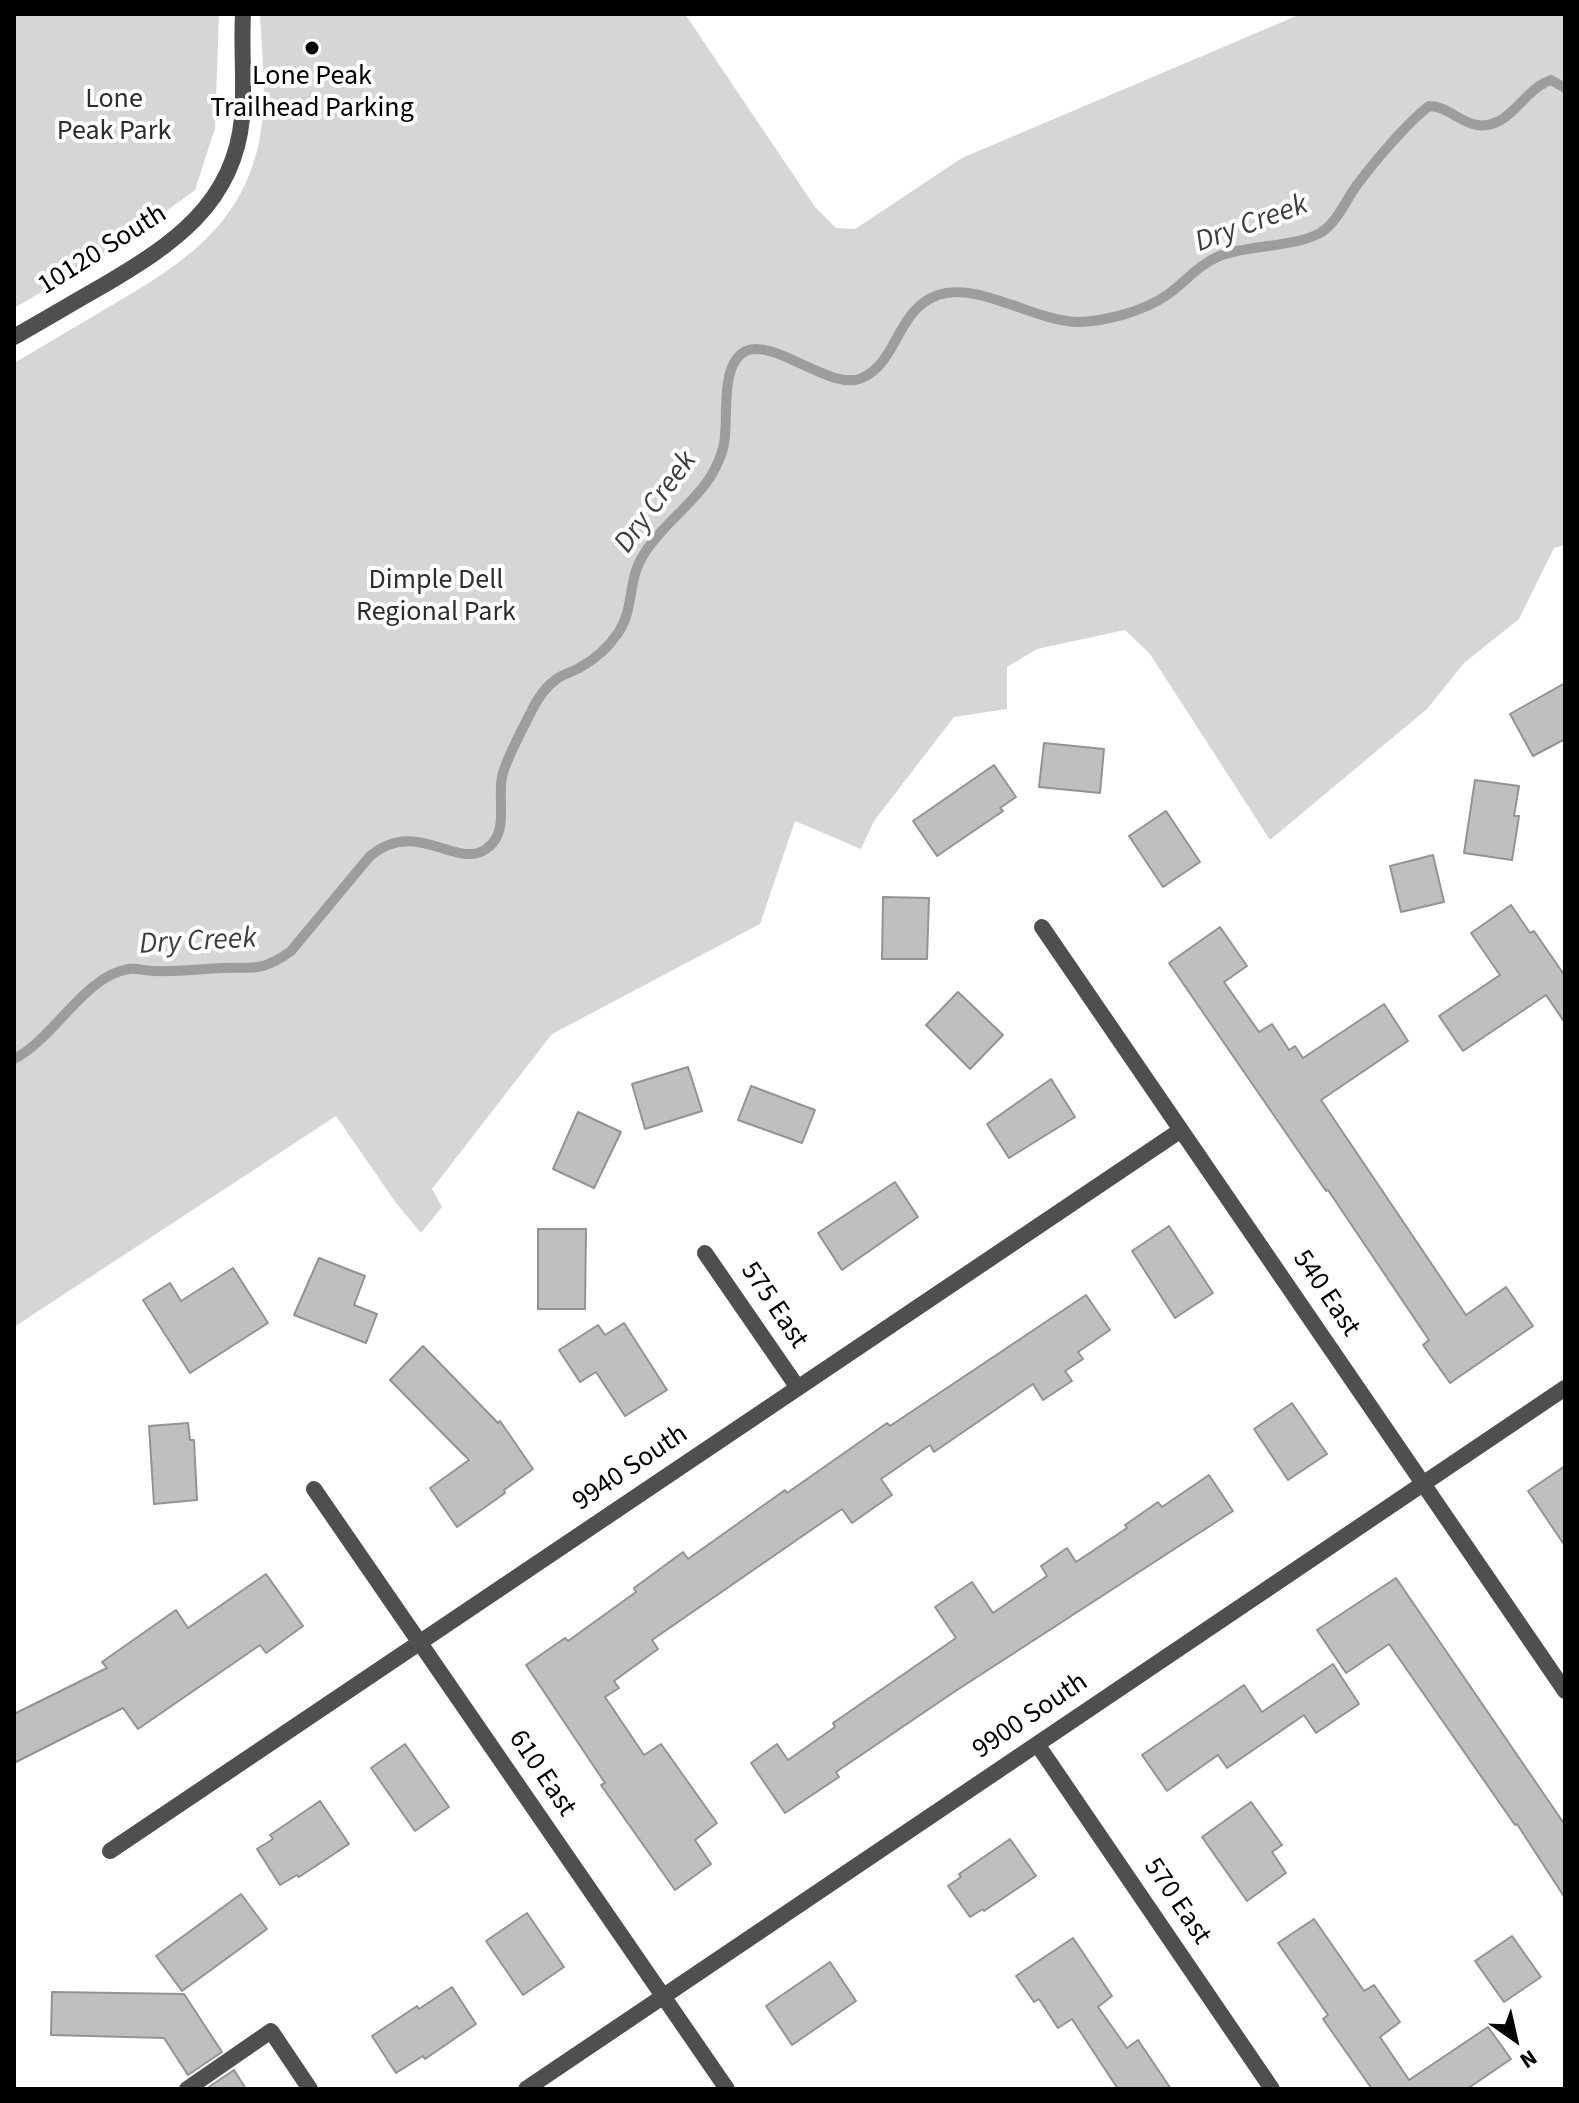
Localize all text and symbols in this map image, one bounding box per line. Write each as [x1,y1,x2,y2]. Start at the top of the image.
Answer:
marker: Lone Peak Trailhead Parking [303,39,321,57]
place label: Lone Peak Trailhead Parking [210,61,414,127]
park label: Lone Peak Park [57,84,171,150]
water label: Dry Creek [1191,188,1313,262]
street label: 10120 South [33,198,173,304]
water label: Dry Creek [608,445,706,561]
park label: Dimple Dell Regional Park [356,565,516,631]
water label: Dry Creek [139,922,257,964]
street label: 540 East [1284,1244,1366,1344]
street label: 575 East [732,1256,814,1356]
street label: 9940 South [567,1418,695,1520]
street label: 9900 South [967,1666,1095,1768]
street label: 610 East [500,1724,582,1824]
street label: 570 East [1135,1852,1217,1952]
north arrow [1475,1999,1555,2079]
text: N [1513,2042,1543,2076]

